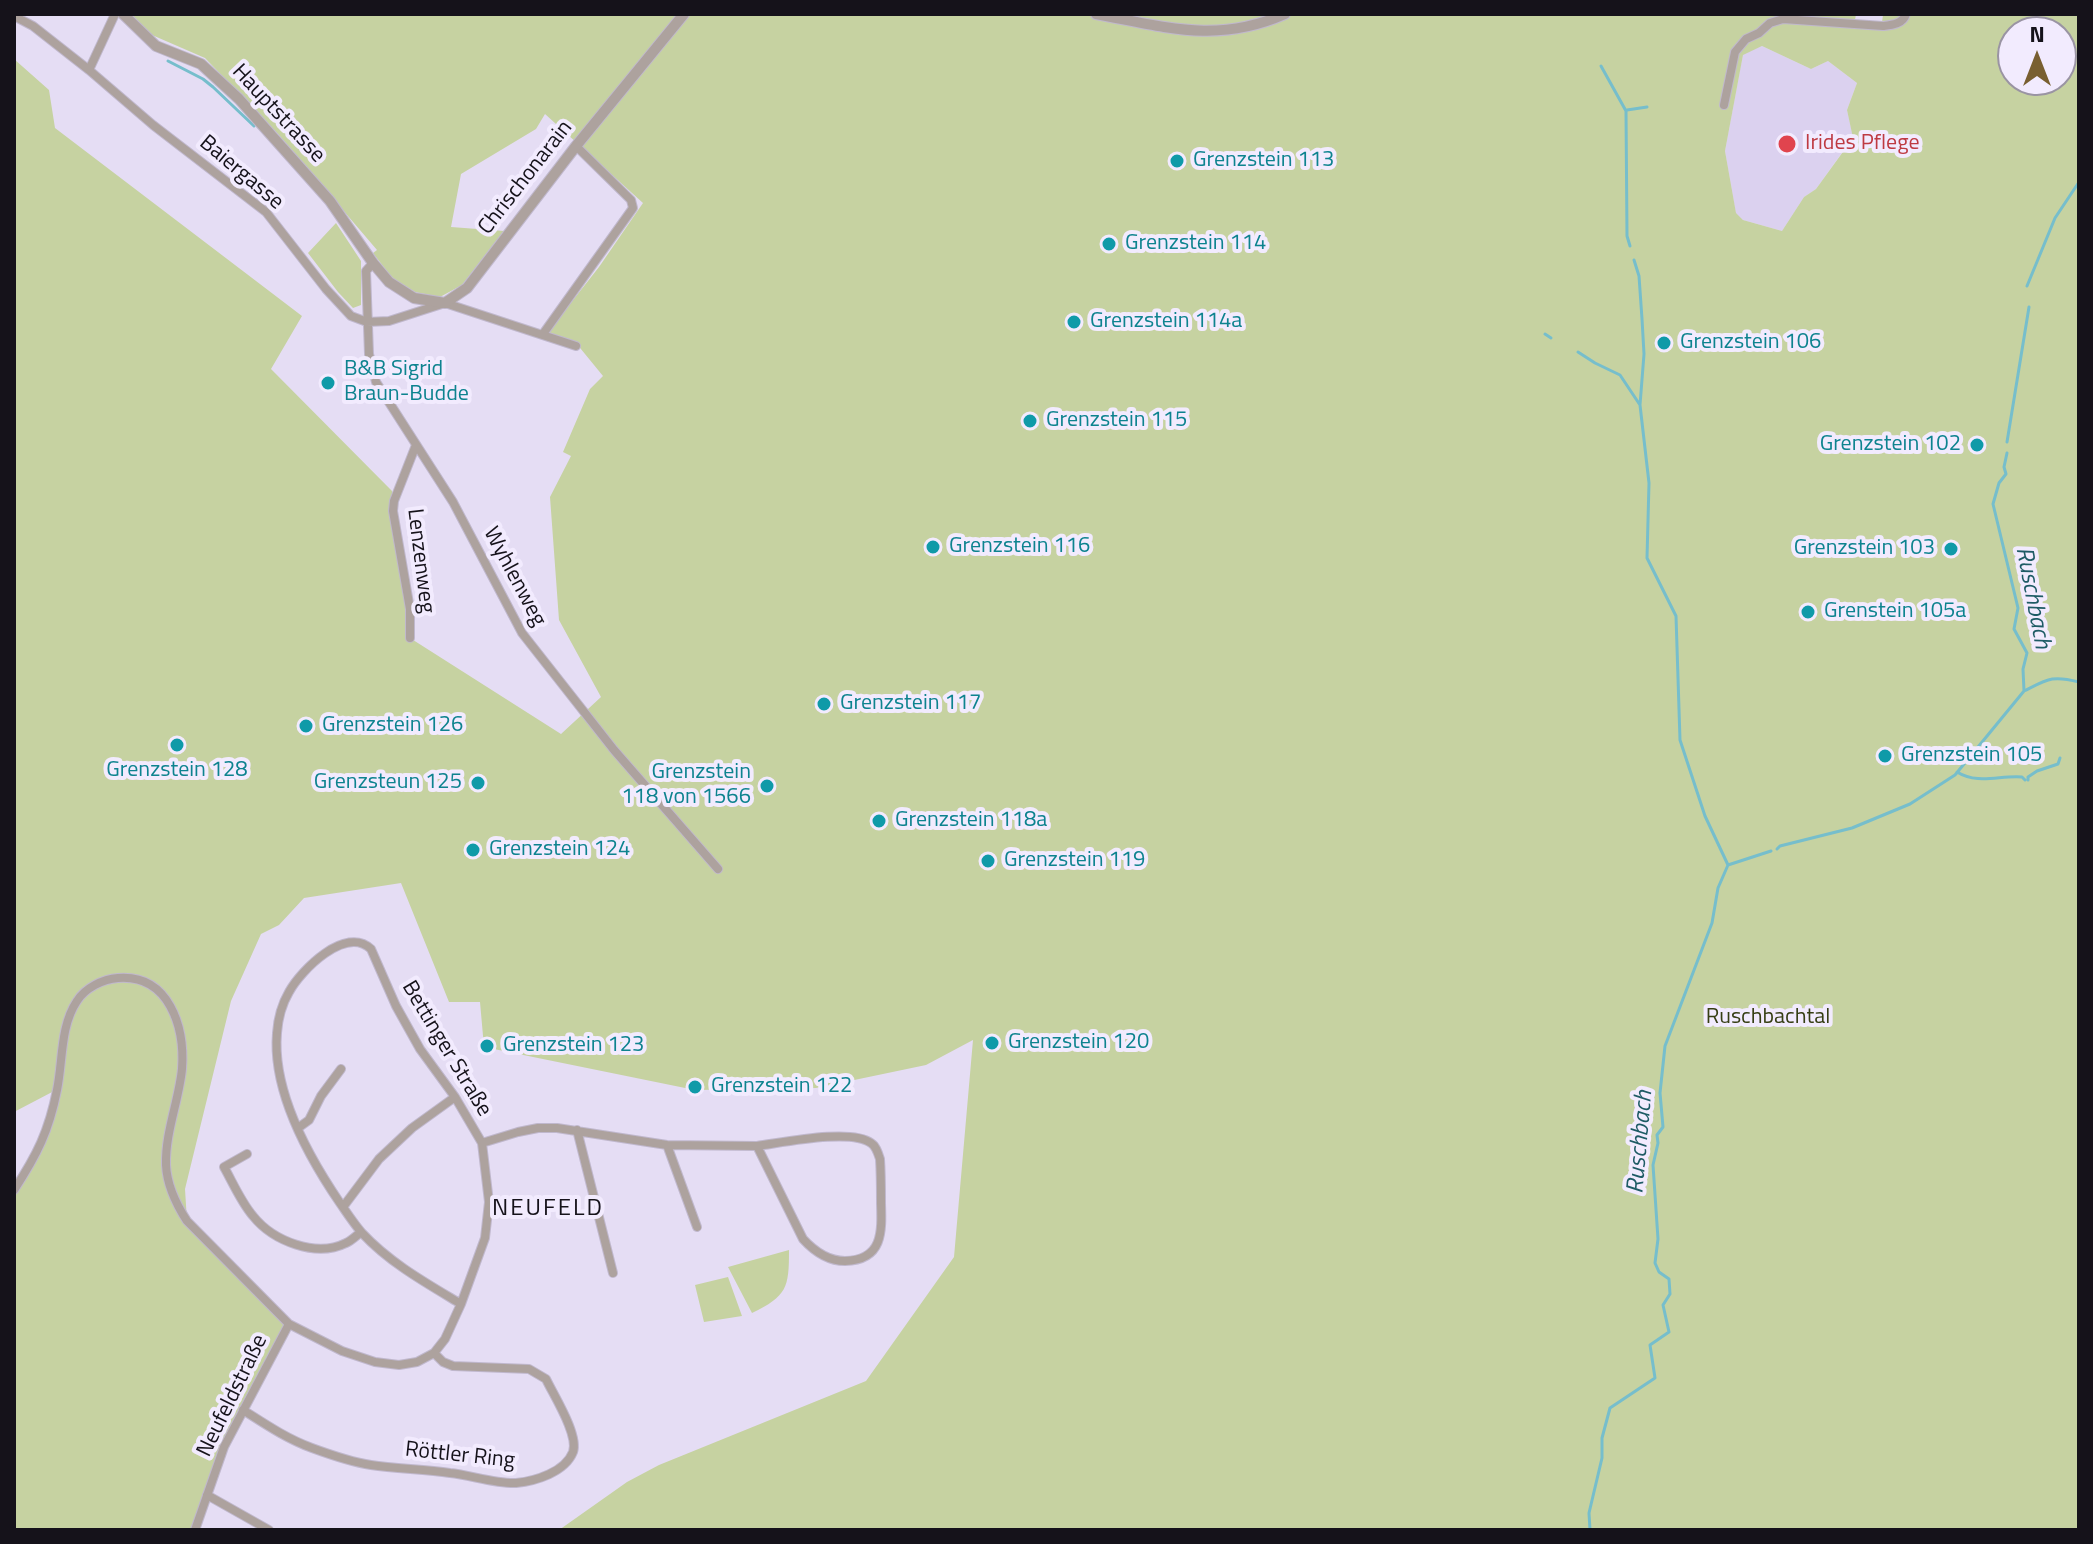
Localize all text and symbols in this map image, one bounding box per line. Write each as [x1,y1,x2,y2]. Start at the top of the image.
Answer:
north arrow [1997,16,2077,96]
text: N [2029,17,2045,51]
street label: Hauptstrasse [226,59,330,169]
street label: Chrischonarain [473,116,579,240]
street label: Baiergasse [194,130,288,216]
place label: Irides Pflege [1805,131,1920,157]
marker: Irides Pflege [1776,133,1798,155]
place label: Grenzstein 113 [1193,148,1334,174]
marker: Grenzstein 113 [1168,152,1186,170]
place label: Grenzstein 114 [1125,231,1266,257]
marker: Grenzstein 114 [1100,235,1118,253]
place label: Grenzstein 114a [1090,309,1242,335]
marker: Grenzstein 114a [1065,313,1083,331]
place label: Grenzstein 106 [1680,330,1821,356]
marker: Grenzstein 106 [1655,334,1673,352]
place label: B&B Sigrid Braun-Budde [344,357,469,408]
marker: B&B Sigrid Braun-Budde [319,374,337,392]
place label: Grenzstein 115 [1046,408,1187,434]
marker: Grenzstein 115 [1021,412,1039,430]
place label: Grenzstein 102 [1820,432,1961,458]
marker: Grenzstein 102 [1968,436,1986,454]
street label: Lenzenweg [400,507,440,615]
street label: Wyhlenweg [477,523,551,631]
place label: Grenzstein 116 [949,534,1090,560]
place label: Grenzstein 103 [1794,536,1935,562]
marker: Grenzstein 116 [924,538,942,556]
marker: Grenzstein 103 [1942,540,1960,558]
water label: Ruschbach [2008,545,2056,651]
place label: Grenstein 105a [1824,599,1966,625]
marker: Grenstein 105a [1799,603,1817,621]
place label: Grenzstein 117 [840,691,981,717]
marker: Grenzstein 117 [815,695,833,713]
place label: Grenzstein 126 [322,713,463,739]
marker: Grenzstein 126 [297,717,315,735]
marker: Grenzstein 128 [168,736,186,754]
place label: Grenzstein 105 [1901,743,2042,769]
marker: Grenzstein 105 [1876,747,1894,765]
place label: Grenzstein 128 [106,758,248,784]
place label: Grenzstein 118 von 1566 [621,760,751,812]
place label: Grenzsteun 125 [314,770,462,796]
marker: Grenzsteun 125 [469,774,487,792]
marker: Grenzstein 118 von 1566 [758,777,776,795]
place label: Grenzstein 118a [895,808,1047,834]
marker: Grenzstein 118a [870,812,888,830]
place label: Grenzstein 124 [489,837,630,863]
marker: Grenzstein 124 [464,841,482,859]
place label: Grenzstein 119 [1004,848,1145,874]
marker: Grenzstein 119 [979,852,997,870]
street label: Bettinger Straße [395,976,497,1122]
park label: Ruschbachtal [1706,1005,1830,1031]
place label: Grenzstein 120 [1008,1030,1149,1056]
place label: Grenzstein 123 [503,1033,644,1059]
marker: Grenzstein 120 [983,1034,1001,1052]
marker: Grenzstein 123 [478,1037,496,1055]
place label: Grenzstein 122 [711,1074,852,1100]
marker: Grenzstein 122 [686,1078,704,1096]
water label: Ruschbach [1622,1089,1660,1195]
district label: NEUFELD [492,1195,604,1223]
street label: Neufeldstraße [192,1331,274,1461]
street label: Röttler Ring [404,1437,516,1475]

